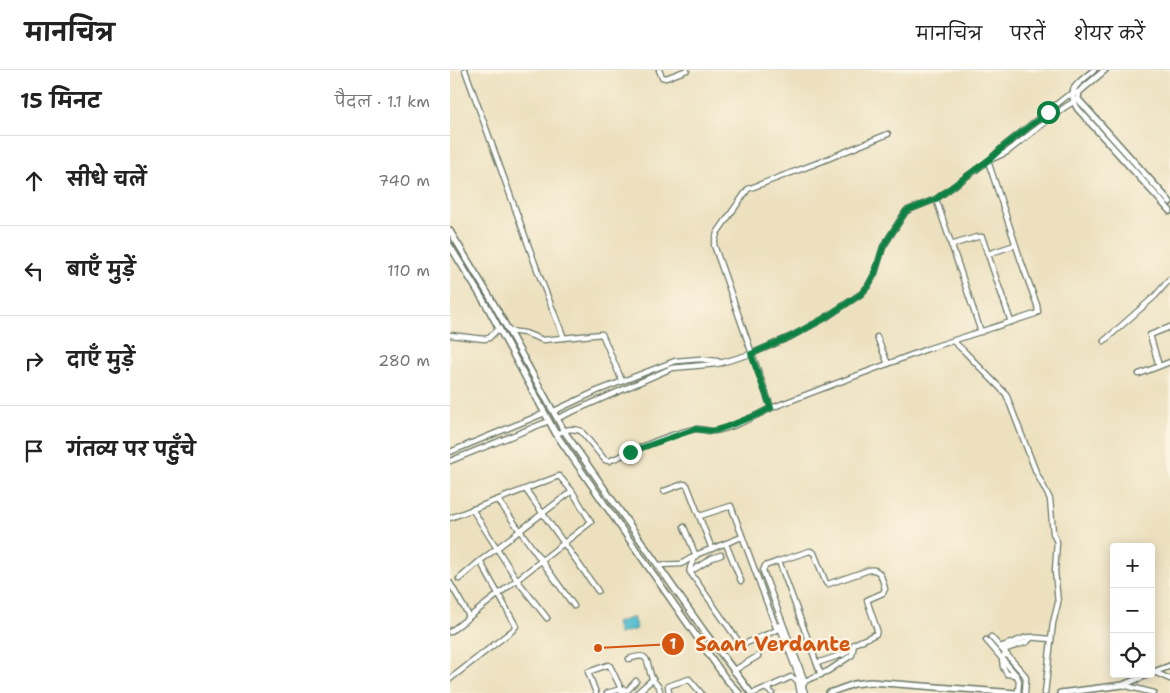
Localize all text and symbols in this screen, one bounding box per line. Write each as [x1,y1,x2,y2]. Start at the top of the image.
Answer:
text: मानचित्र [25,17,114,49]
text: मानचित्र [916,22,982,46]
text: परतें [1010,22,1045,46]
text: शेयर करें [1073,22,1145,46]
text: 15 मिनट [20,87,101,115]
text: पैदल · 1.1 km [335,91,430,112]
route start [1037,101,1060,124]
icon: ahead [20,167,48,195]
text: सीधे चलें [67,167,146,192]
text: 740 m [378,170,430,191]
icon: left [20,257,48,285]
text: बाएँ मुड़ें [67,257,135,282]
text: 110 m [387,260,430,281]
icon: right [20,347,48,375]
text: दाएँ मुड़ें [67,347,135,372]
text: 280 m [378,350,430,371]
icon: arrive [20,437,48,465]
text: गंतव्य पर पहुँचे [67,437,196,462]
route end [619,441,642,464]
map controls [1110,543,1155,678]
button: + [1110,543,1155,588]
button: − [1110,588,1155,633]
callout: Saan Verdante [660,626,861,661]
text: Saan Verdante [695,631,851,657]
button: locate [1110,633,1155,678]
text: 1 [670,634,677,654]

